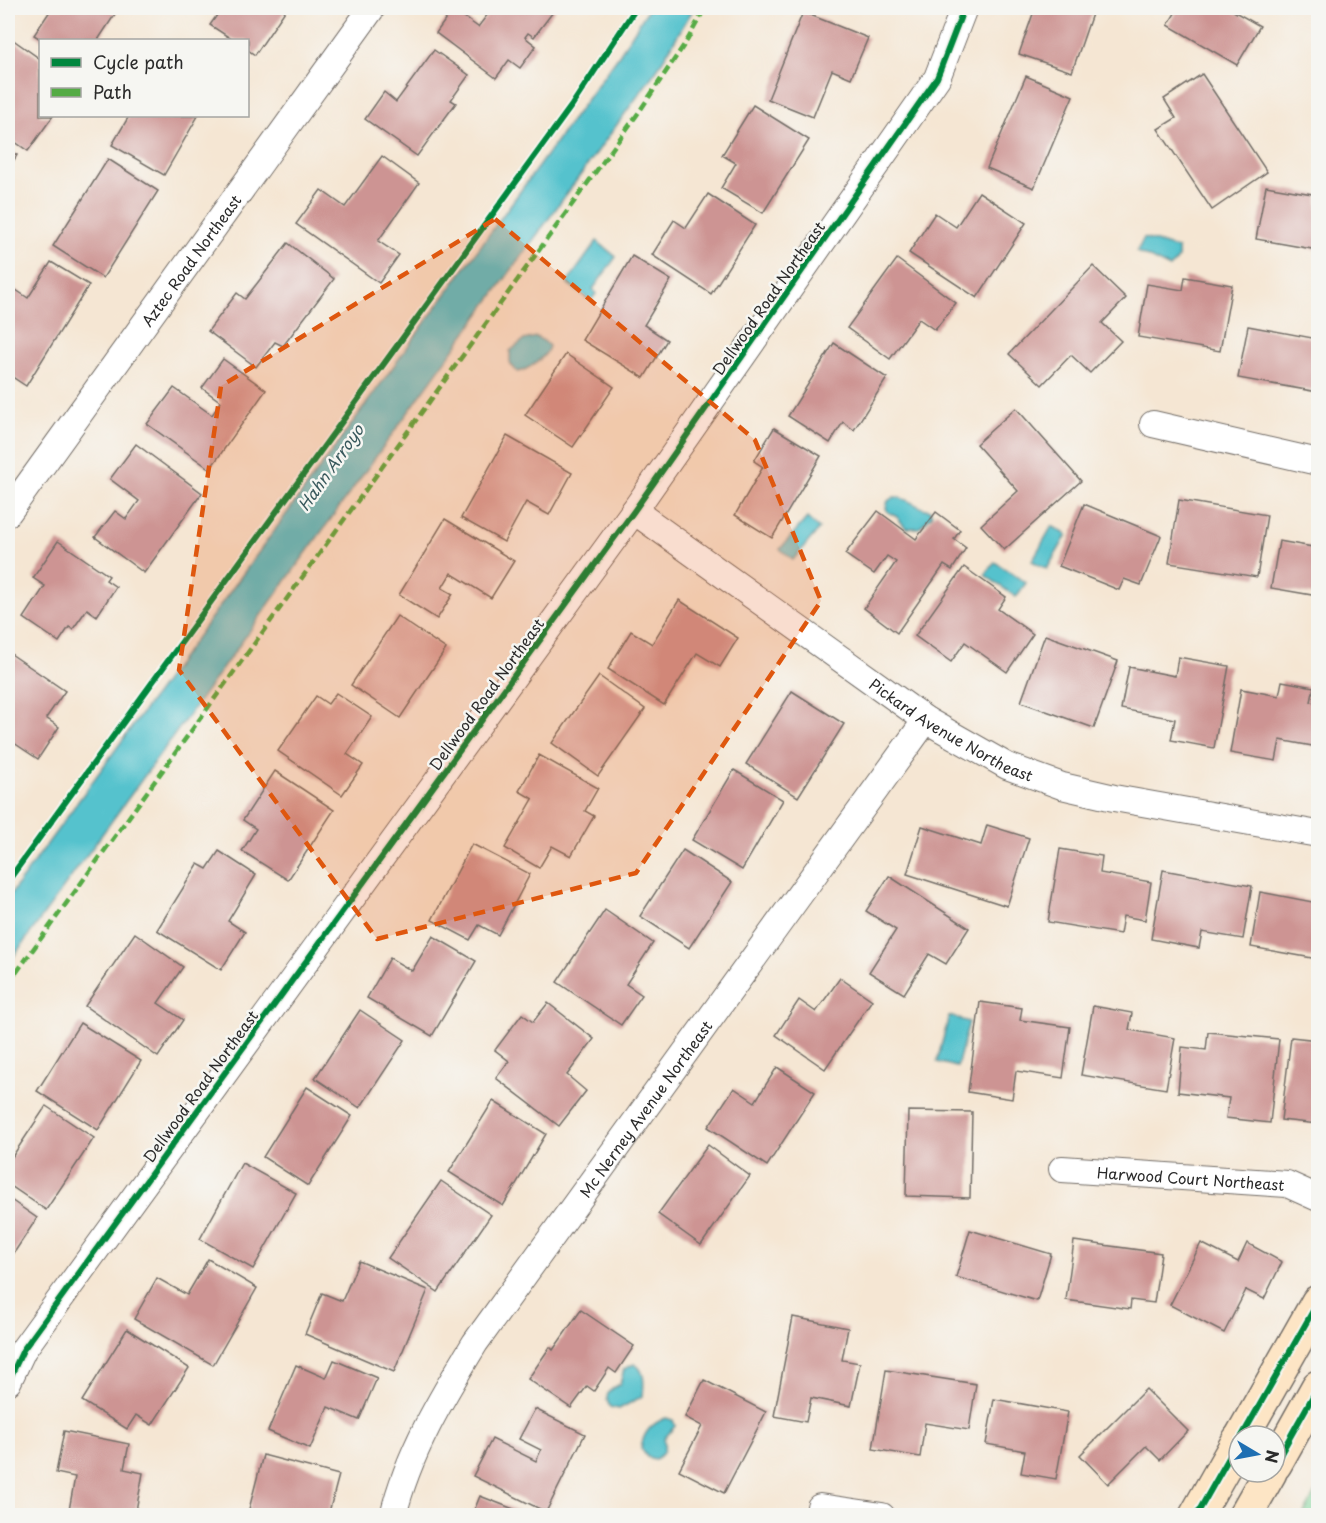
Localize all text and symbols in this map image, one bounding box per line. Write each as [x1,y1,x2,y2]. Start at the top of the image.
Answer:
legend [39,39,249,117]
text: Cycle path [93,48,184,75]
text: Path [93,78,132,105]
street label: Aztec Road Northeast [135,189,246,331]
street label: Dellwood Road Northeast [706,216,830,380]
water label: Hahn Arroyo [291,418,369,515]
street label: Dellwood Road Northeast [423,613,549,775]
street label: Pickard Avenue Northeast [865,672,1036,786]
street label: Dellwood Road Northeast [137,1005,263,1167]
street label: Mc Nerney Avenue Northeast [573,1015,717,1202]
street label: Harwood Court Northeast [1096,1160,1285,1195]
north arrow [1227,1424,1287,1484]
text: N [1260,1448,1286,1465]

